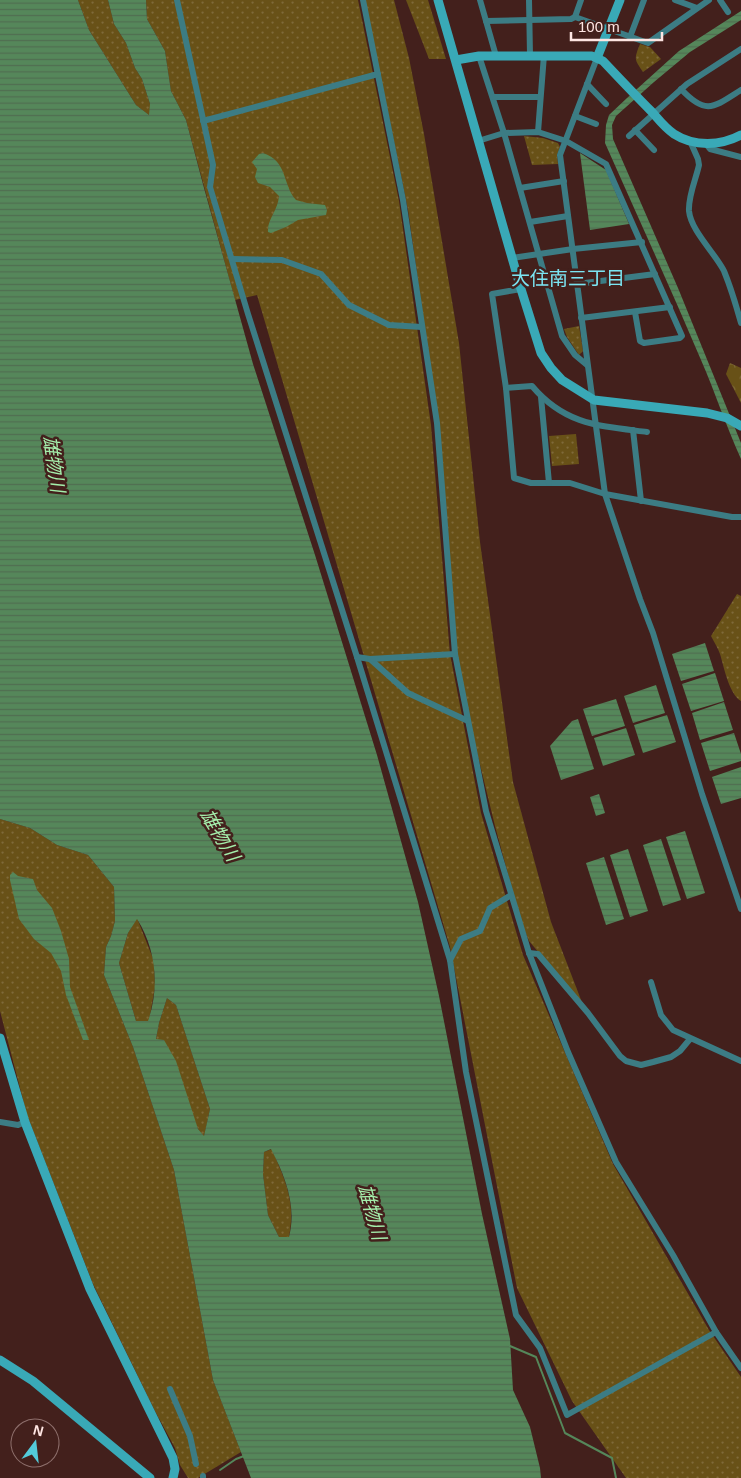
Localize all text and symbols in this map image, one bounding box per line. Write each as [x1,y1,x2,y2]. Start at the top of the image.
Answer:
scale bar [571,10,662,42]
text: 100 m [578,18,620,35]
district label: 大住南三丁目 [511,268,625,289]
water label: 雄物川 [40,434,69,496]
water label: 雄物川 [196,805,245,867]
water label: 雄物川 [354,1182,390,1244]
north arrow [10,1418,60,1468]
text: N [31,1421,45,1439]

